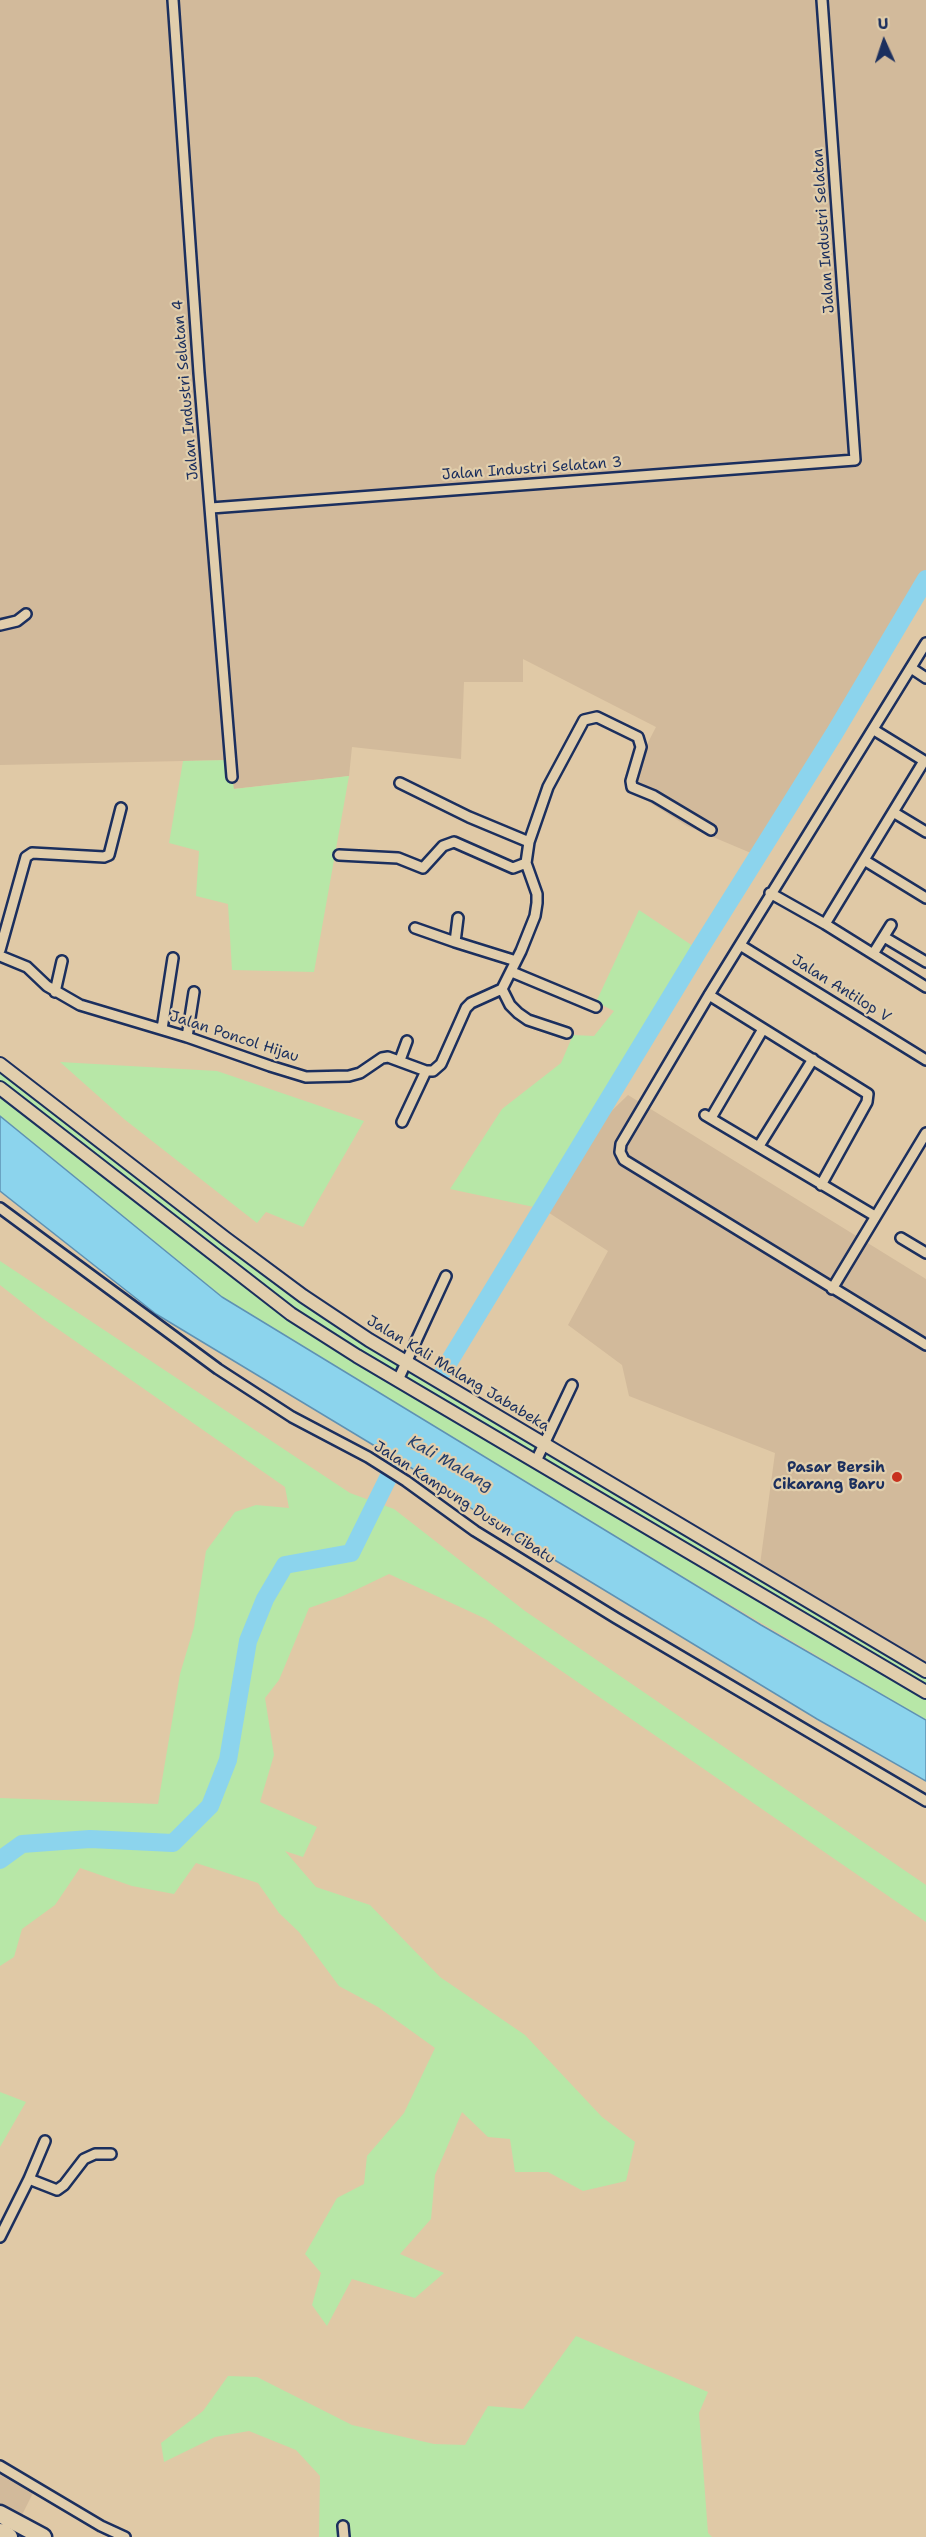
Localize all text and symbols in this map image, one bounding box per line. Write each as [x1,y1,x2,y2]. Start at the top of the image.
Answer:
north arrow [854,12,914,72]
text: U [877,13,889,34]
street label: Jalan Industri Selatan [809,148,839,314]
street label: Jalan Industri Selatan 4 [169,299,203,481]
street label: Jalan Industri Selatan 3 [441,454,623,484]
street label: Jalan Antilop V [788,951,894,1027]
street label: Jalan Poncol Hijau [167,1008,301,1066]
street label: Jalan Kali Malang Jababeka [363,1312,553,1436]
water label: Kali Malang [404,1432,496,1496]
street label: Jalan Kampung Dusun Cibatu [370,1438,558,1568]
place label: Pasar Bersih Cikarang Baru [773,1459,885,1494]
marker: Pasar Bersih Cikarang Baru [890,1470,904,1484]

